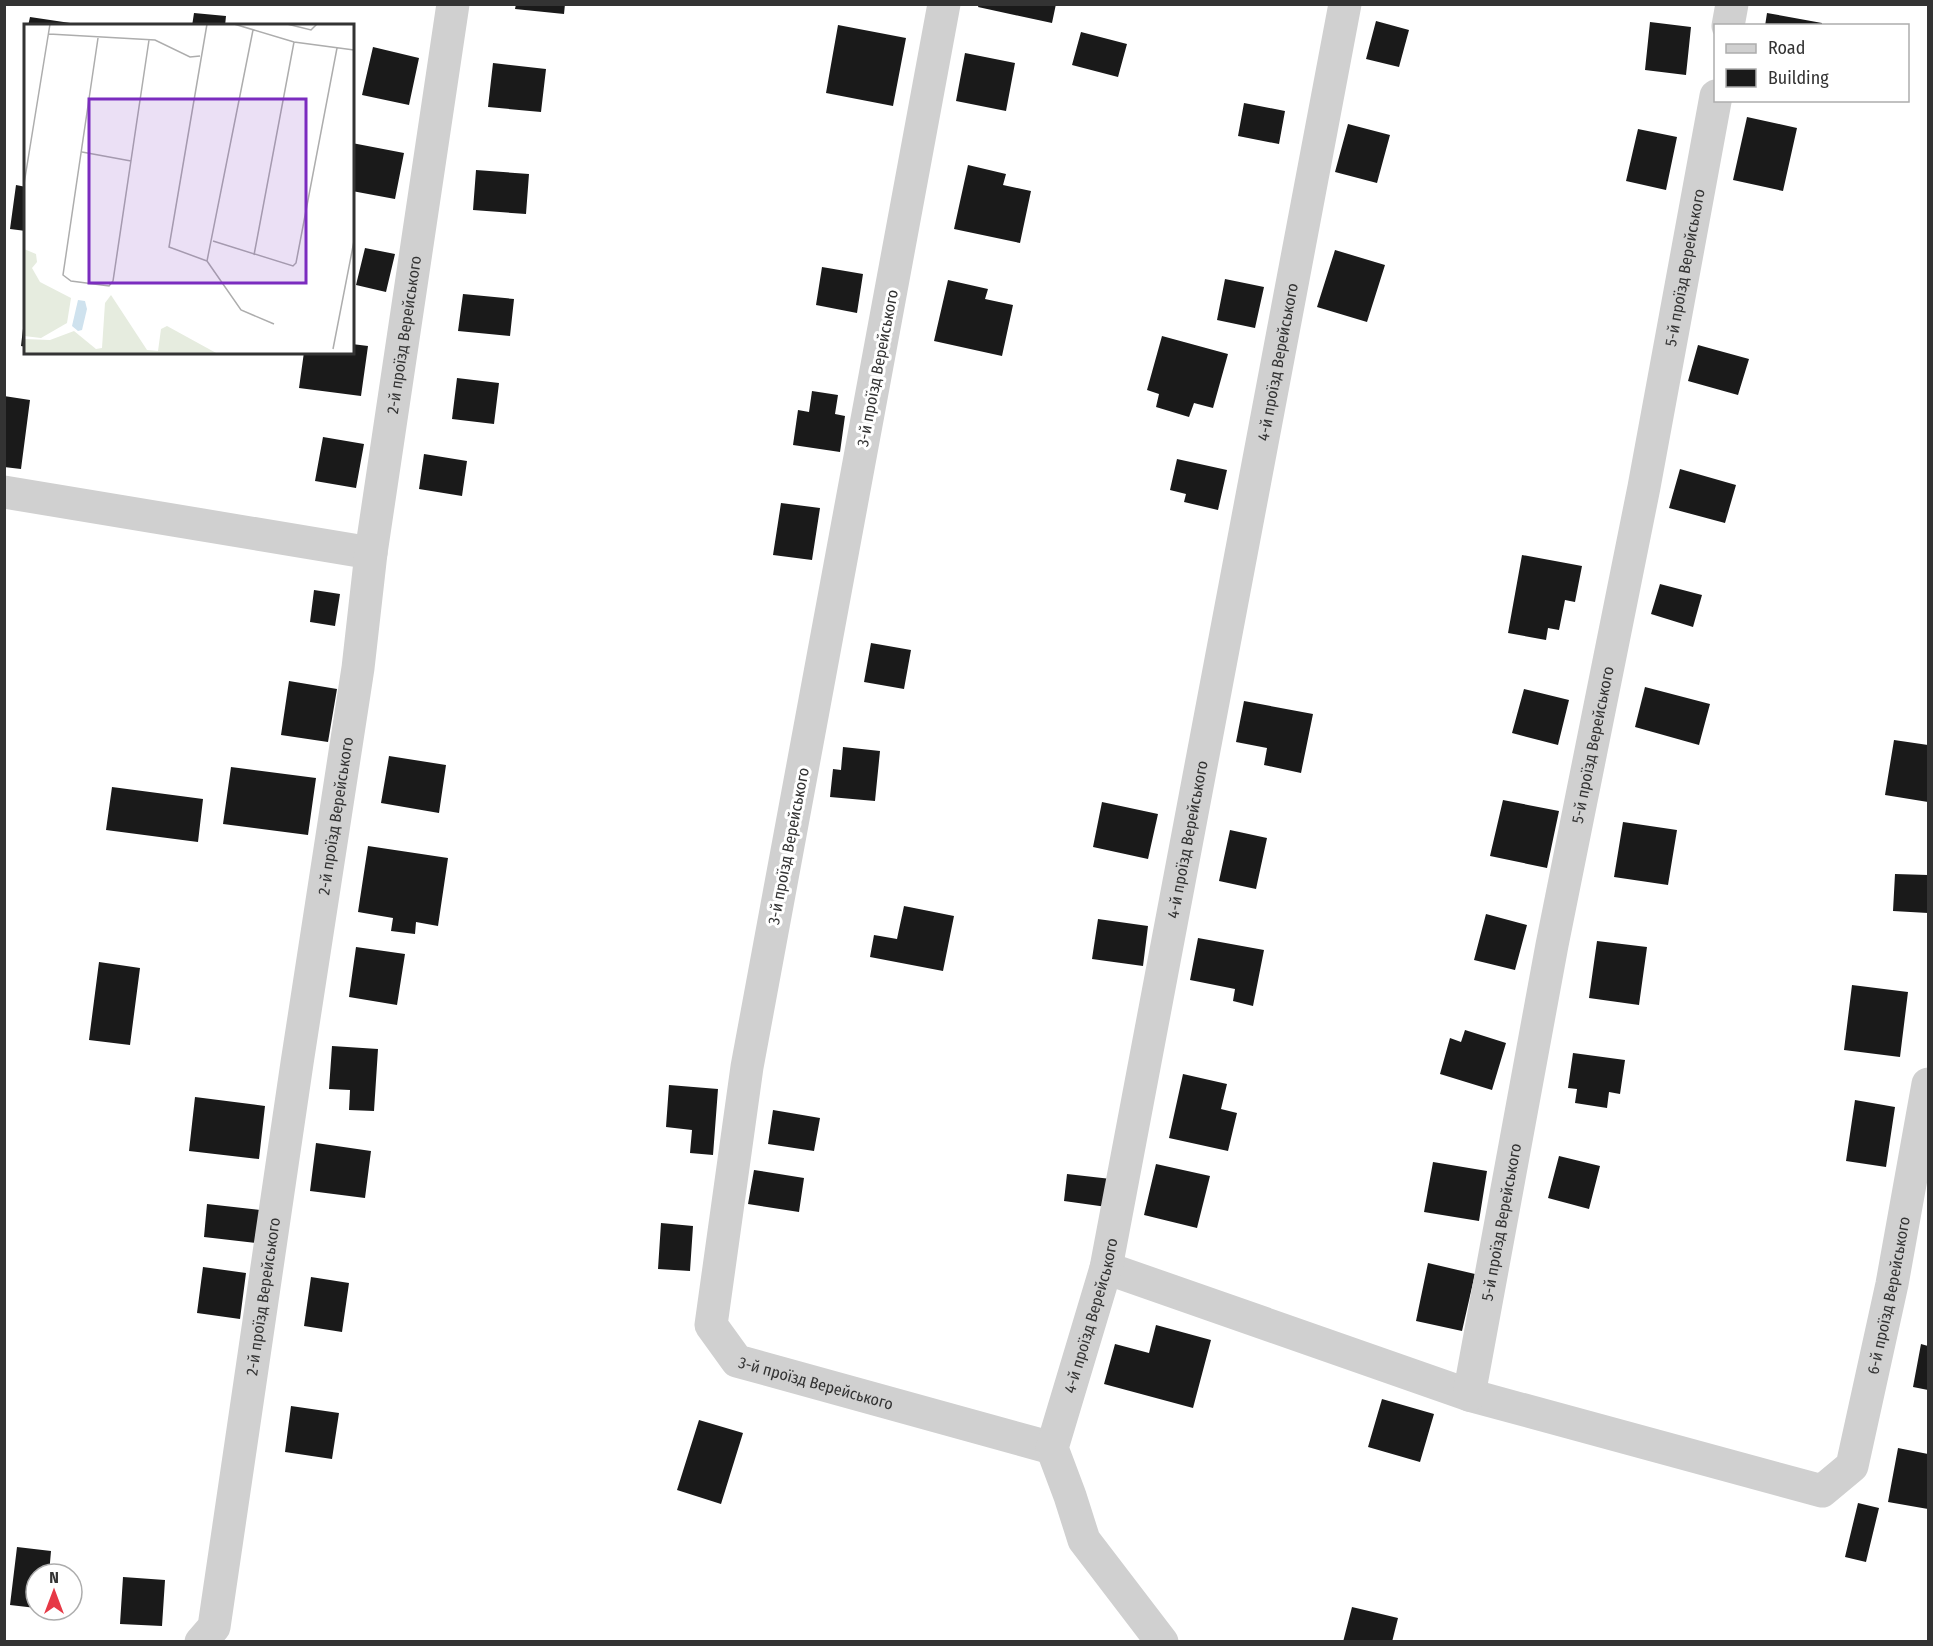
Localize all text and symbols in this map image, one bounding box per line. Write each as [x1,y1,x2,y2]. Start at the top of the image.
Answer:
inset map [24,24,354,354]
legend [1714,24,1909,102]
text: Road [1768,37,1805,59]
text: Building [1768,67,1829,89]
street label: 5-й проїзд Верейського [1661,187,1709,348]
street label: 2-й проїзд Верейського [383,255,425,415]
street label: 4-й проїзд Верейського [1254,281,1302,442]
street label: 3-й проїзд Верейського [853,288,902,448]
street label: 5-й проїзд Верейського [1568,664,1618,825]
street label: 2-й проїзд Верейського [314,736,357,896]
street label: 4-й проїзд Верейського [1163,759,1212,920]
street label: 3-й проїзд Верейського [764,766,813,926]
street label: 5-й проїзд Верейського [1478,1142,1525,1302]
street label: 6-й проїзд Верейського [1863,1215,1914,1376]
street label: 2-й проїзд Верейського [242,1216,284,1377]
street label: 4-й проїзд Верейського [1060,1236,1121,1395]
street label: 3-й проїзд Верейського [736,1353,895,1414]
north arrow [24,1562,84,1622]
text: N [49,1568,59,1587]

